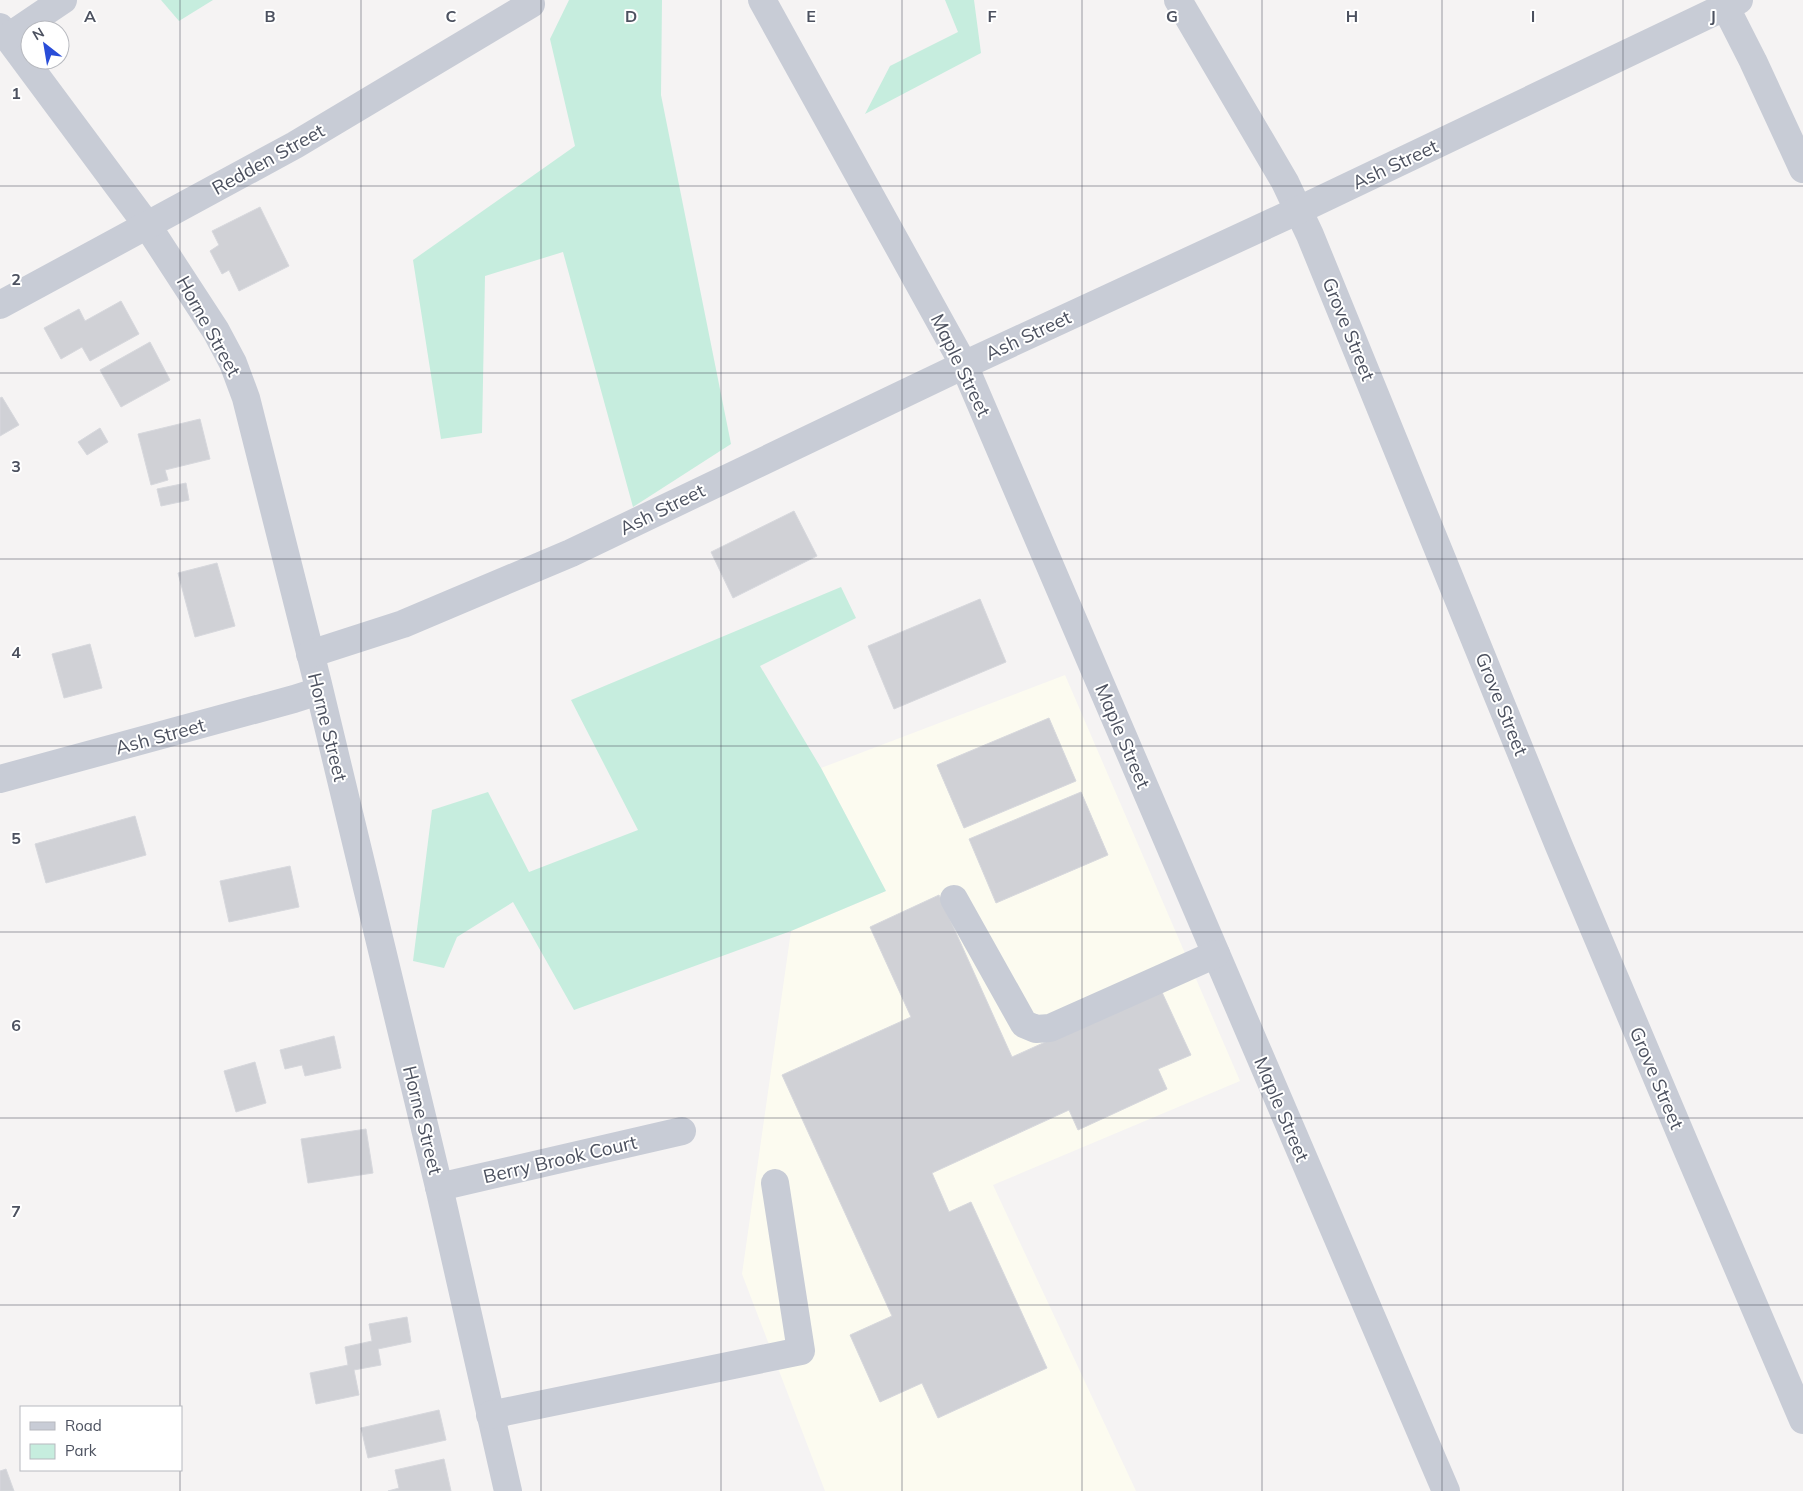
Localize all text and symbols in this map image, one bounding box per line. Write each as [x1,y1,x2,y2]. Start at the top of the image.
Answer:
text: A [84,6,96,26]
text: B [264,6,276,26]
text: C [446,6,457,26]
text: D [625,6,637,26]
text: E [806,6,816,26]
text: F [987,6,997,26]
text: G [1166,6,1178,26]
text: H [1346,6,1358,26]
text: I [1531,6,1535,26]
text: J [1710,6,1716,26]
north arrow [20,20,70,70]
text: N [29,23,47,44]
text: 1 [11,83,21,103]
street label: Redden Street [207,118,329,200]
street label: Ash Street [1348,134,1442,194]
text: 2 [11,269,21,289]
street label: Horne Street [172,272,247,381]
street label: Grove Street [1317,274,1381,384]
street label: Ash Street [981,305,1075,365]
street label: Maple Street [926,310,996,421]
text: 3 [11,456,21,476]
street label: Ash Street [615,478,709,540]
text: 4 [11,642,21,662]
street label: Grove Street [1470,649,1534,759]
street label: Horne Street [303,670,353,784]
street label: Maple Street [1090,680,1156,792]
street label: Ash Street [113,712,208,759]
text: 5 [11,828,21,848]
text: 6 [11,1015,21,1035]
street label: Grove Street [1625,1023,1690,1133]
street label: Maple Street [1249,1053,1315,1165]
street label: Horne Street [398,1063,448,1177]
street label: Berry Brook Court [481,1130,640,1188]
text: 7 [11,1201,21,1221]
legend [20,1406,182,1471]
text: Road [65,1416,102,1435]
text: Park [65,1441,97,1460]

